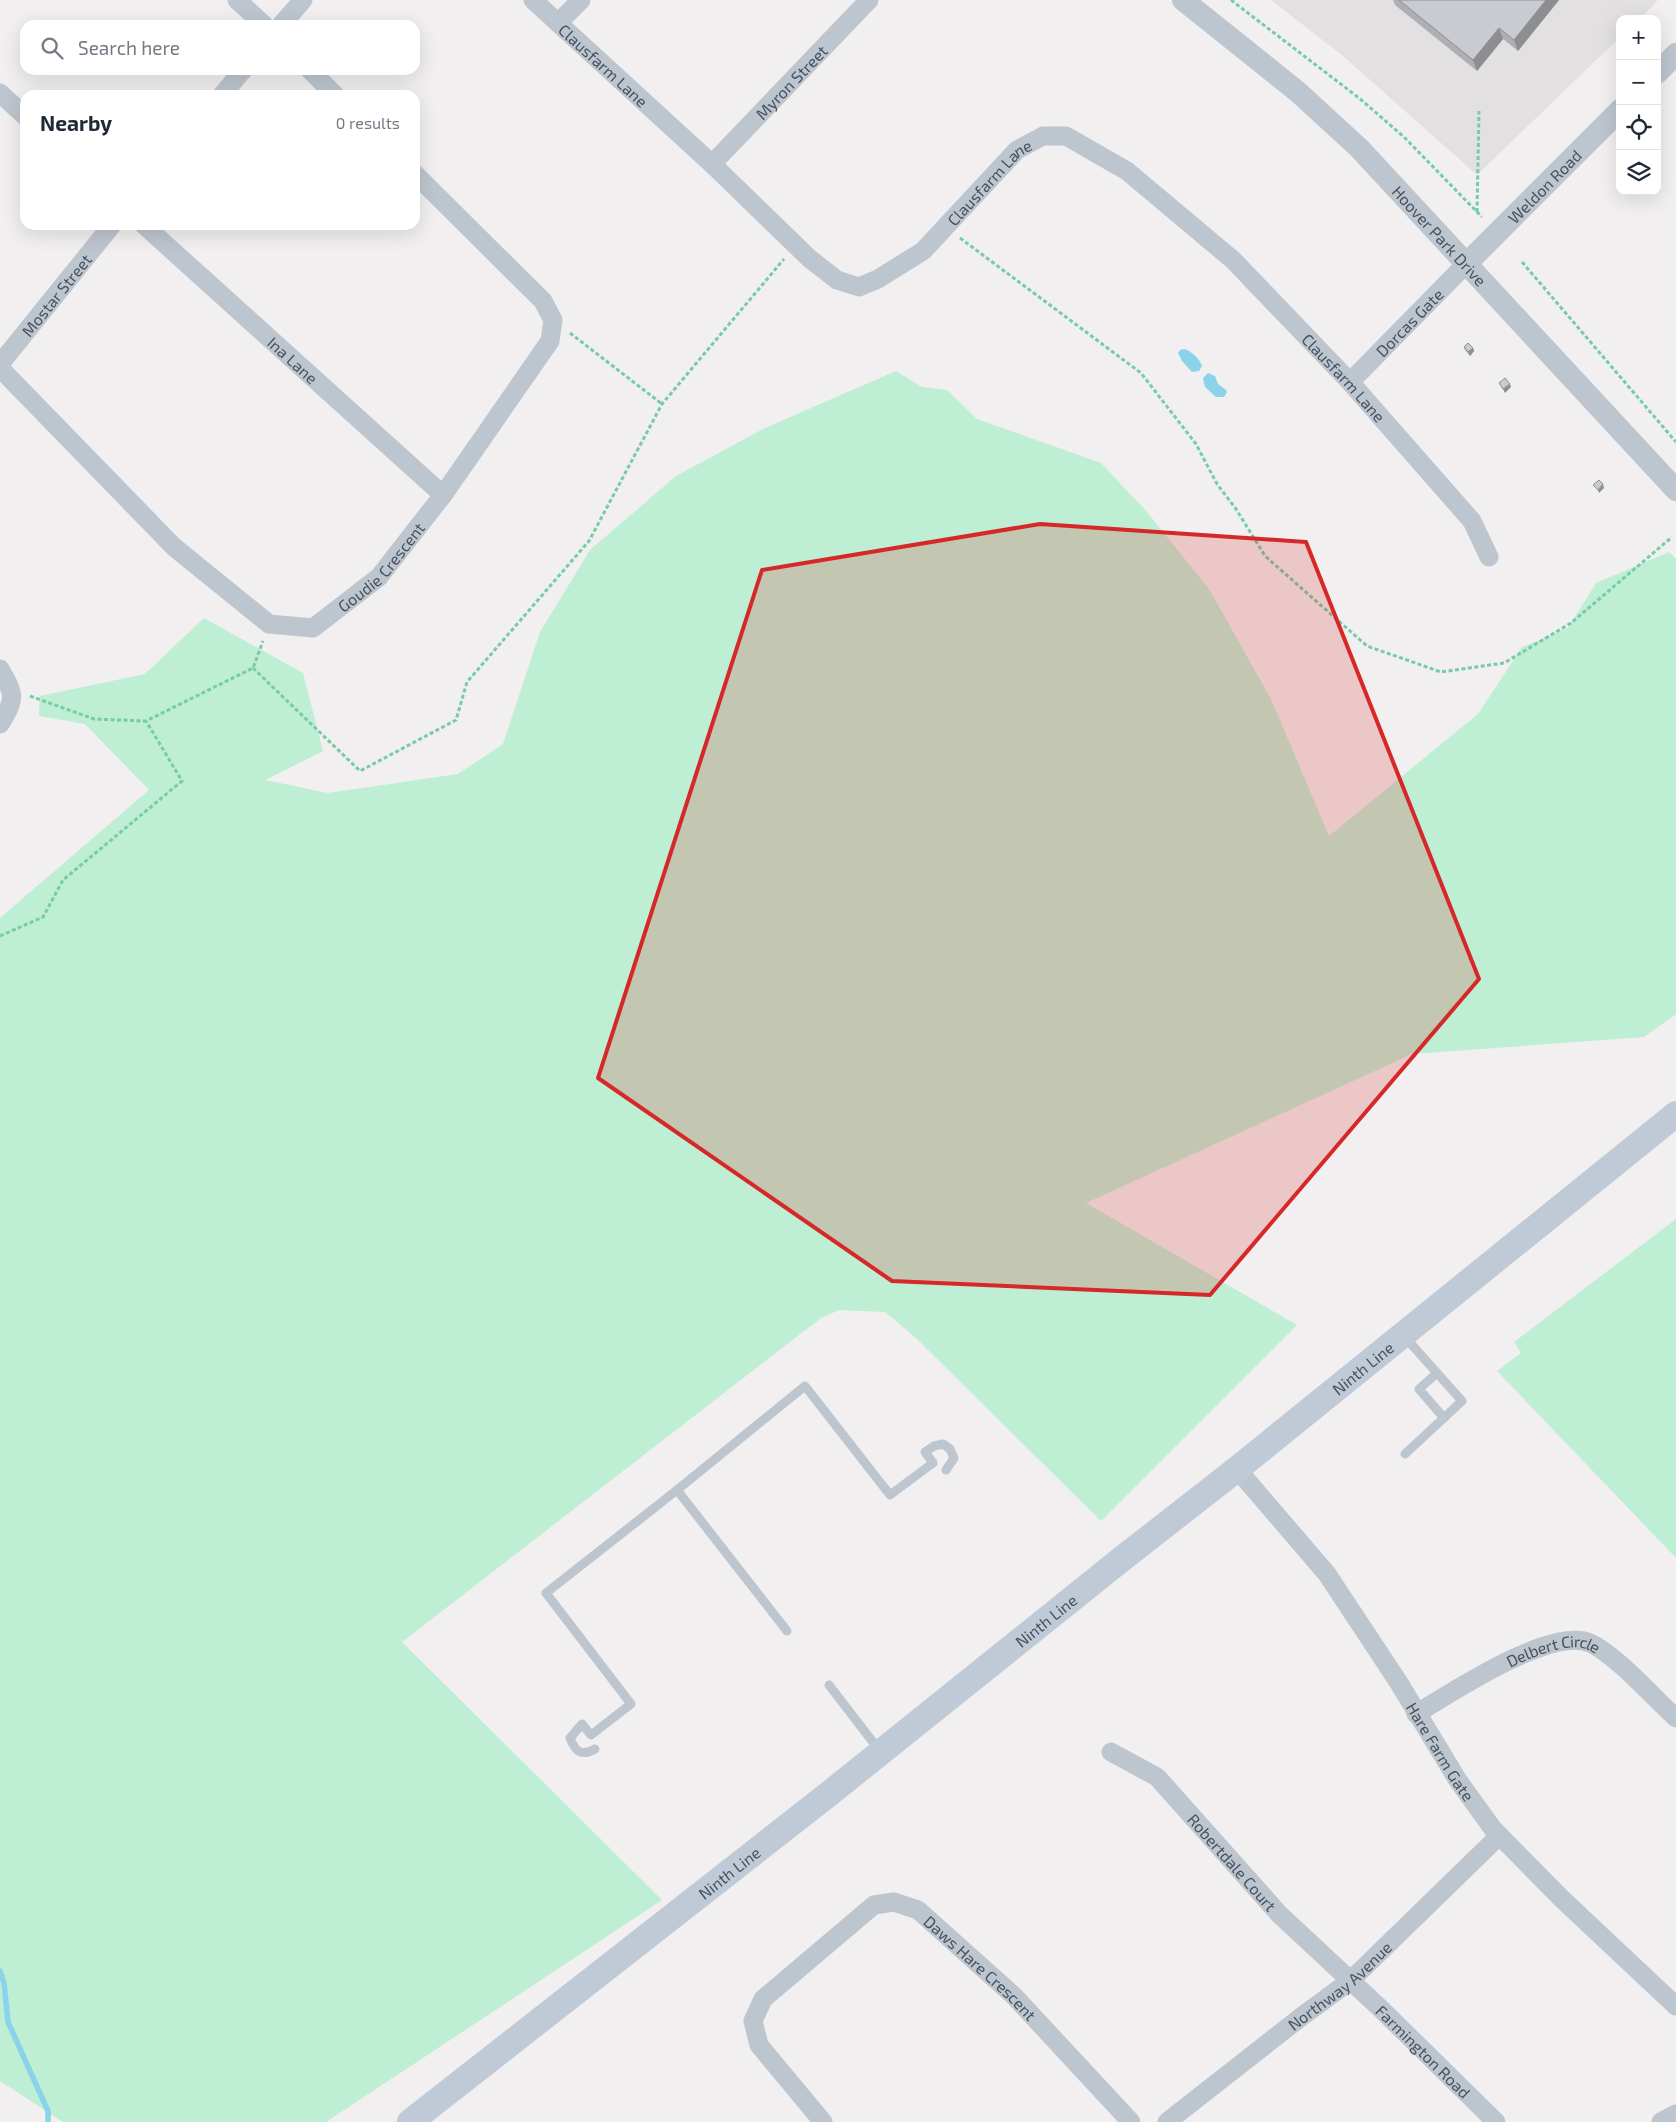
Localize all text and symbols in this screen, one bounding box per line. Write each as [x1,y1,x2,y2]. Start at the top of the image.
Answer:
map controls [1616,15,1661,195]
button: + [1616,15,1661,60]
street label: Clausfarm Lane [555,19,652,110]
search box [20,20,420,75]
icon: search [38,34,66,62]
text: Search here [78,36,180,59]
street label: Myron Street [751,41,831,123]
button: − [1616,60,1661,105]
button: locate [1616,105,1661,150]
text: Nearby [40,110,112,135]
text: 0 results [336,113,400,132]
street label: Clausfarm Lane [943,135,1034,229]
street label: Weldon Road [1503,145,1585,227]
button: layers [1616,150,1661,195]
street label: Hoover Park Drive [1389,181,1491,289]
street label: Mostar Street [17,250,95,340]
street label: Dorcas Gate [1371,284,1446,360]
street label: Clausfarm Lane [1299,329,1390,425]
street label: Ina Lane [264,332,322,387]
street label: Goudie Crescent [333,518,428,615]
street label: Ninth Line [1328,1337,1397,1398]
street label: Ninth Line [1011,1590,1080,1650]
street label: Delbert Circle [1503,1631,1604,1670]
street label: Hare Farm Gate [1403,1698,1479,1804]
street label: Robertdale Court [1184,1809,1281,1914]
street label: Ninth Line [694,1842,764,1902]
street label: Daws Hare Crescent [921,1911,1041,2024]
street label: Northway Avenue [1284,1937,1395,2034]
street label: Farmington Road [1373,2000,1475,2101]

